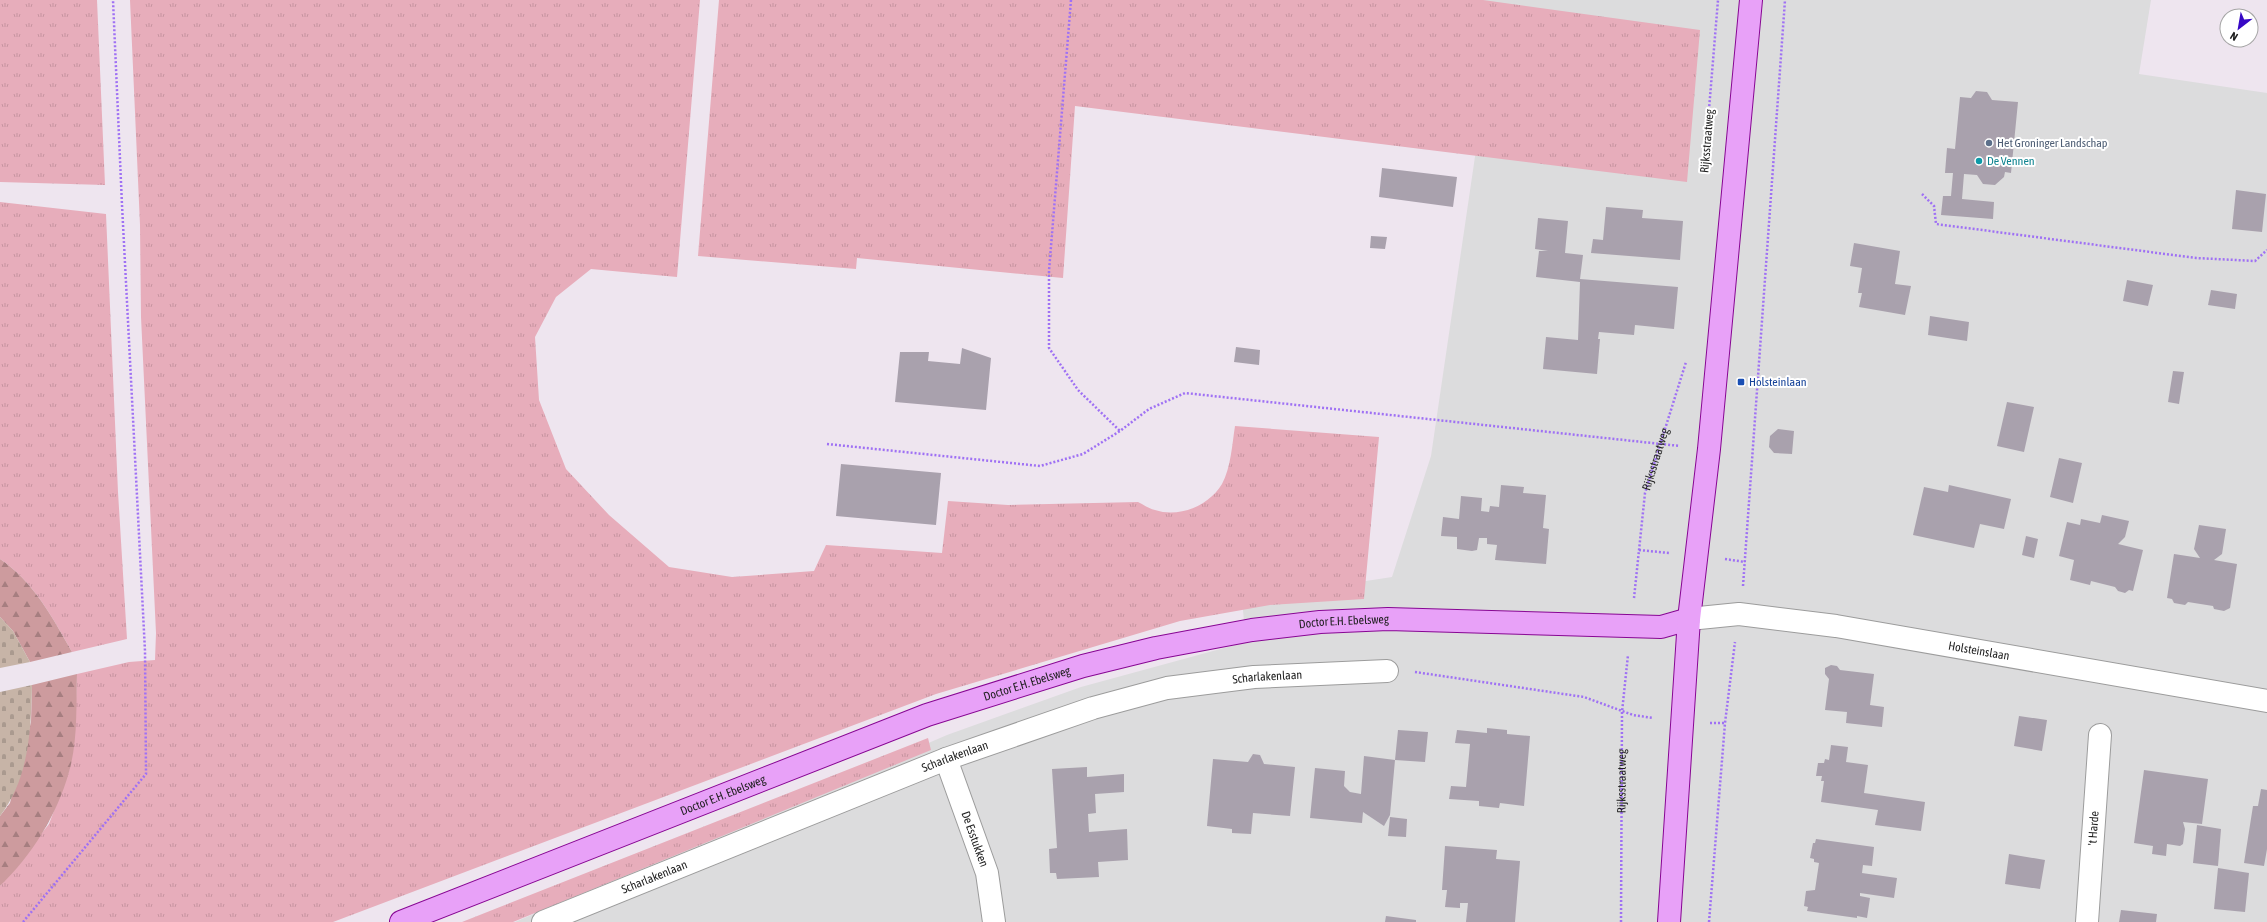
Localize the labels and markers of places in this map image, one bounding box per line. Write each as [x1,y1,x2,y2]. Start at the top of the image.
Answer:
place label: Het Groninger Landschap [1997,136,2108,150]
marker: Het Groninger Landschap [1984,138,1994,148]
place label: De Vennen [1987,154,2035,168]
marker: De Vennen [1974,156,1984,166]
place label: Holsteinlaan [1749,375,1807,389]
marker: Holsteinlaan [1736,377,1746,387]

